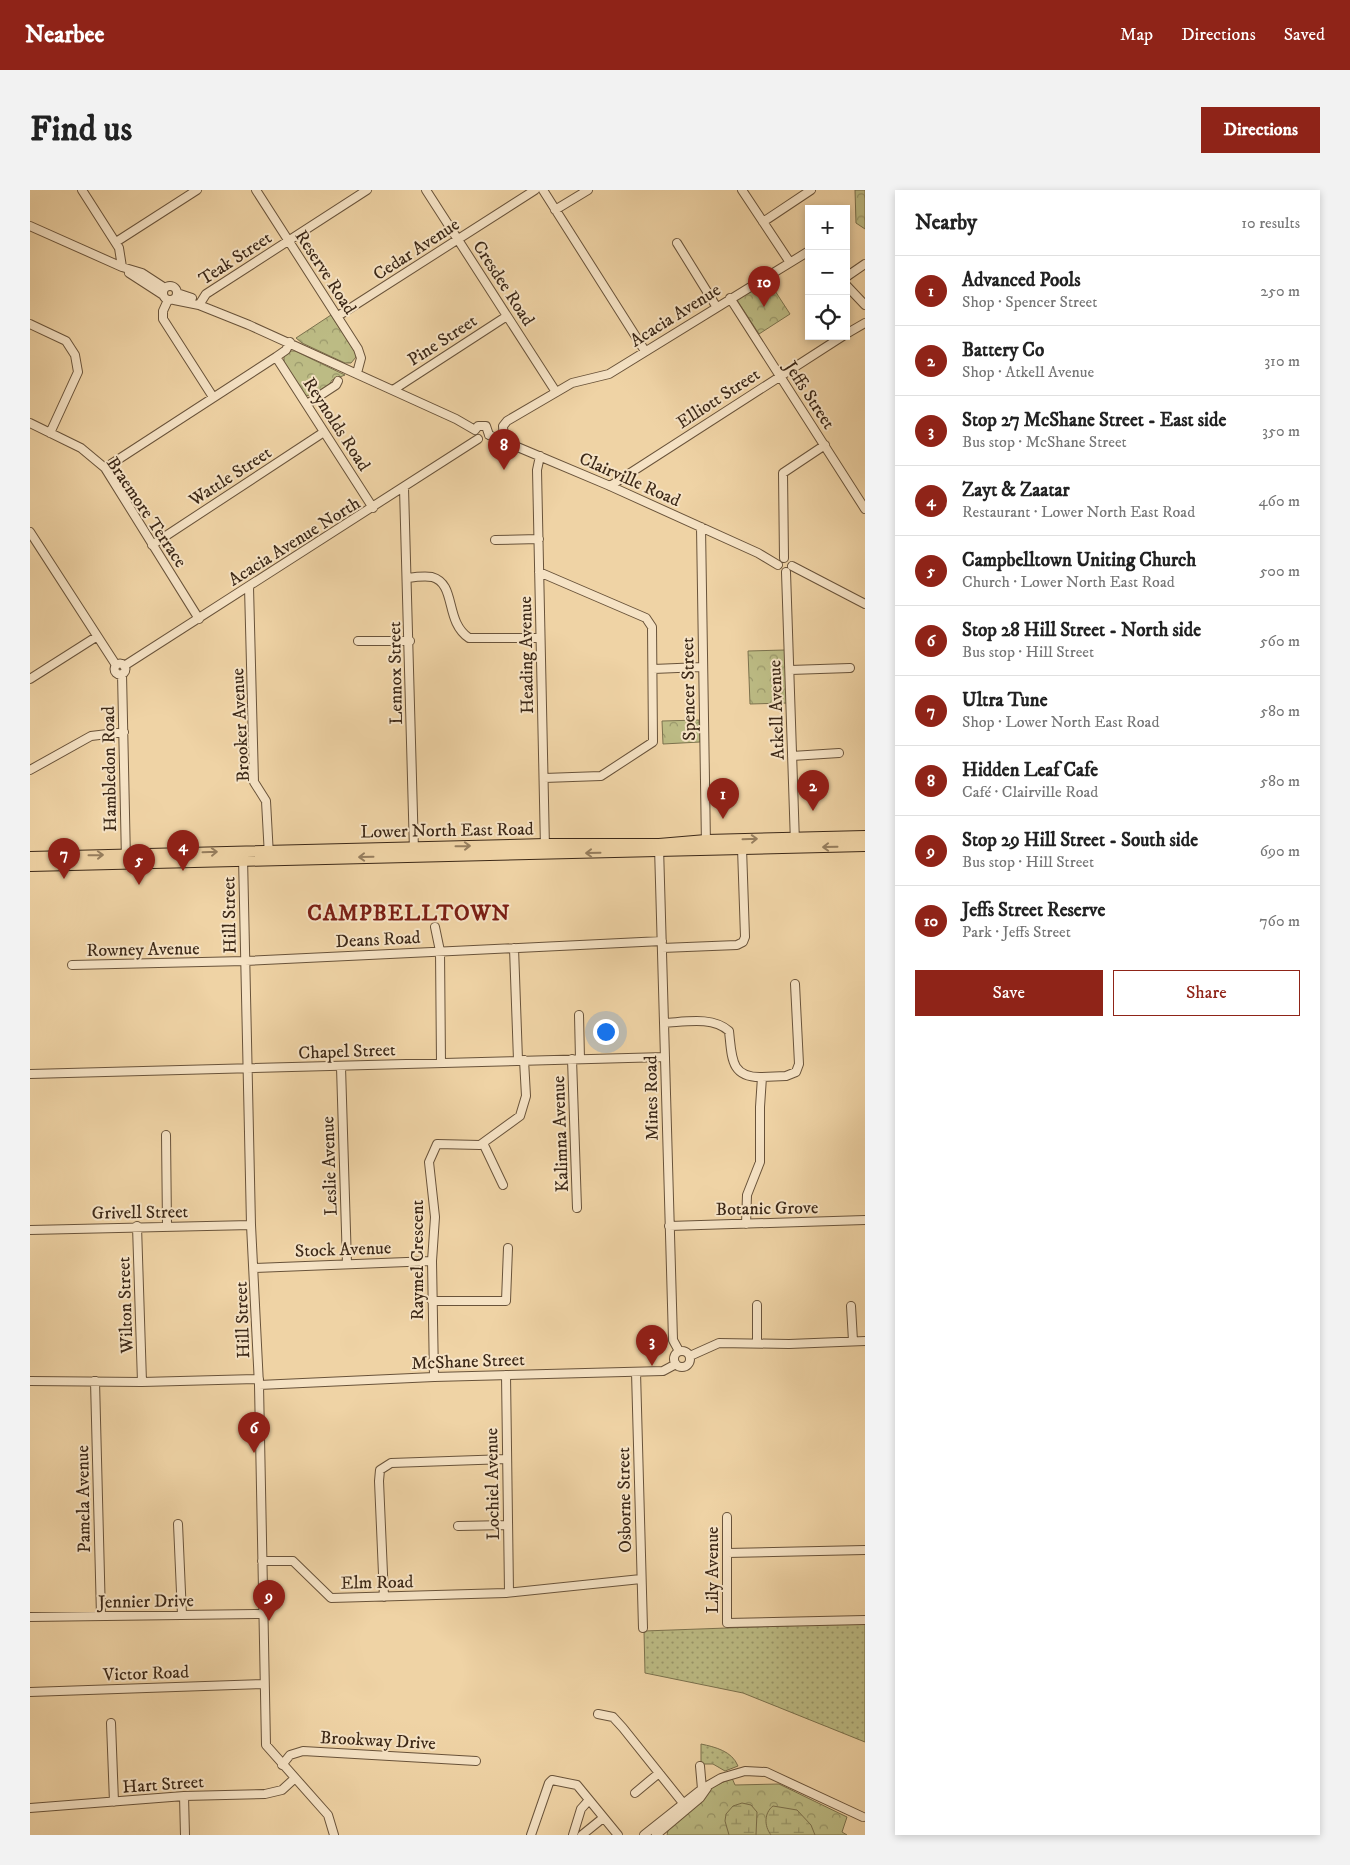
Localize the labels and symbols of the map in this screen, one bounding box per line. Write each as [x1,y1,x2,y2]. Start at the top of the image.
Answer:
street label: Cedar Avenue [369,214,464,286]
street label: Reserve Road [290,226,361,319]
street label: Teak Street [195,227,276,290]
street label: Cresdee Road [468,237,539,330]
pin: 10 [748,266,780,307]
street label: Acacia Avenue [626,279,725,352]
street label: Pine Street [404,310,482,371]
street label: Jeffs Street [778,356,839,434]
street label: Elliott Street [673,364,765,434]
street label: Reynolds Road [298,374,375,476]
pin: 8 [488,429,520,470]
street label: Wattle Street [184,442,276,512]
street label: Clairville Road [576,448,684,512]
street label: Braemore Terrace [101,453,191,572]
street label: Acacia Avenue North [224,492,365,591]
street label: Heading Avenue [515,596,539,714]
street label: Lennox Street [384,621,408,725]
street label: Spencer Street [677,637,701,741]
street label: Atkell Avenue [764,660,790,760]
street label: Brooker Avenue [227,667,255,782]
street label: Hambledon Road [98,706,122,832]
pin: 2 [797,770,829,811]
pin: 1 [707,778,739,819]
street label: Lower North East Road [360,818,534,844]
pin: 4 [167,830,199,871]
one-way arrow [742,834,758,843]
pin: 7 [48,838,80,879]
one-way arrow [454,841,471,851]
one-way arrow [822,842,838,851]
pin: 5 [123,844,155,885]
one-way arrow [202,847,218,857]
one-way arrow [585,848,602,858]
one-way arrow [87,850,103,860]
one-way arrow [358,853,374,862]
street label: Hill Street [218,876,242,954]
district label: CAMPBELLTOWN [307,900,511,927]
street label: Deans Road [335,927,421,953]
street label: Rowney Avenue [86,938,200,962]
your location [593,1019,619,1045]
street label: Chapel Street [298,1039,396,1065]
street label: Mines Road [640,1055,664,1141]
street label: Kalimna Avenue [548,1075,574,1193]
street label: Leslie Avenue [317,1116,343,1216]
street label: Botanic Grove [716,1197,818,1221]
street label: Raymel Crescent [407,1199,429,1320]
street label: Grivell Street [92,1201,189,1225]
street label: Stock Avenue [294,1237,392,1263]
street label: Wilton Street [113,1256,139,1355]
street label: Hill Street [231,1281,255,1359]
pin: 3 [636,1325,668,1366]
street label: McShane Street [411,1349,525,1375]
pin: 6 [238,1412,270,1453]
street label: Lochiel Avenue [481,1428,505,1540]
street label: Pamela Avenue [72,1445,96,1553]
street label: Osborne Street [613,1447,637,1553]
street label: Lily Avenue [702,1526,724,1614]
street label: Elm Road [340,1571,414,1595]
pin: 9 [253,1580,285,1621]
street label: Jennier Drive [96,1590,194,1614]
street label: Victor Road [102,1662,189,1687]
street label: Brookway Drive [320,1727,436,1755]
street label: Hart Street [122,1771,205,1799]

